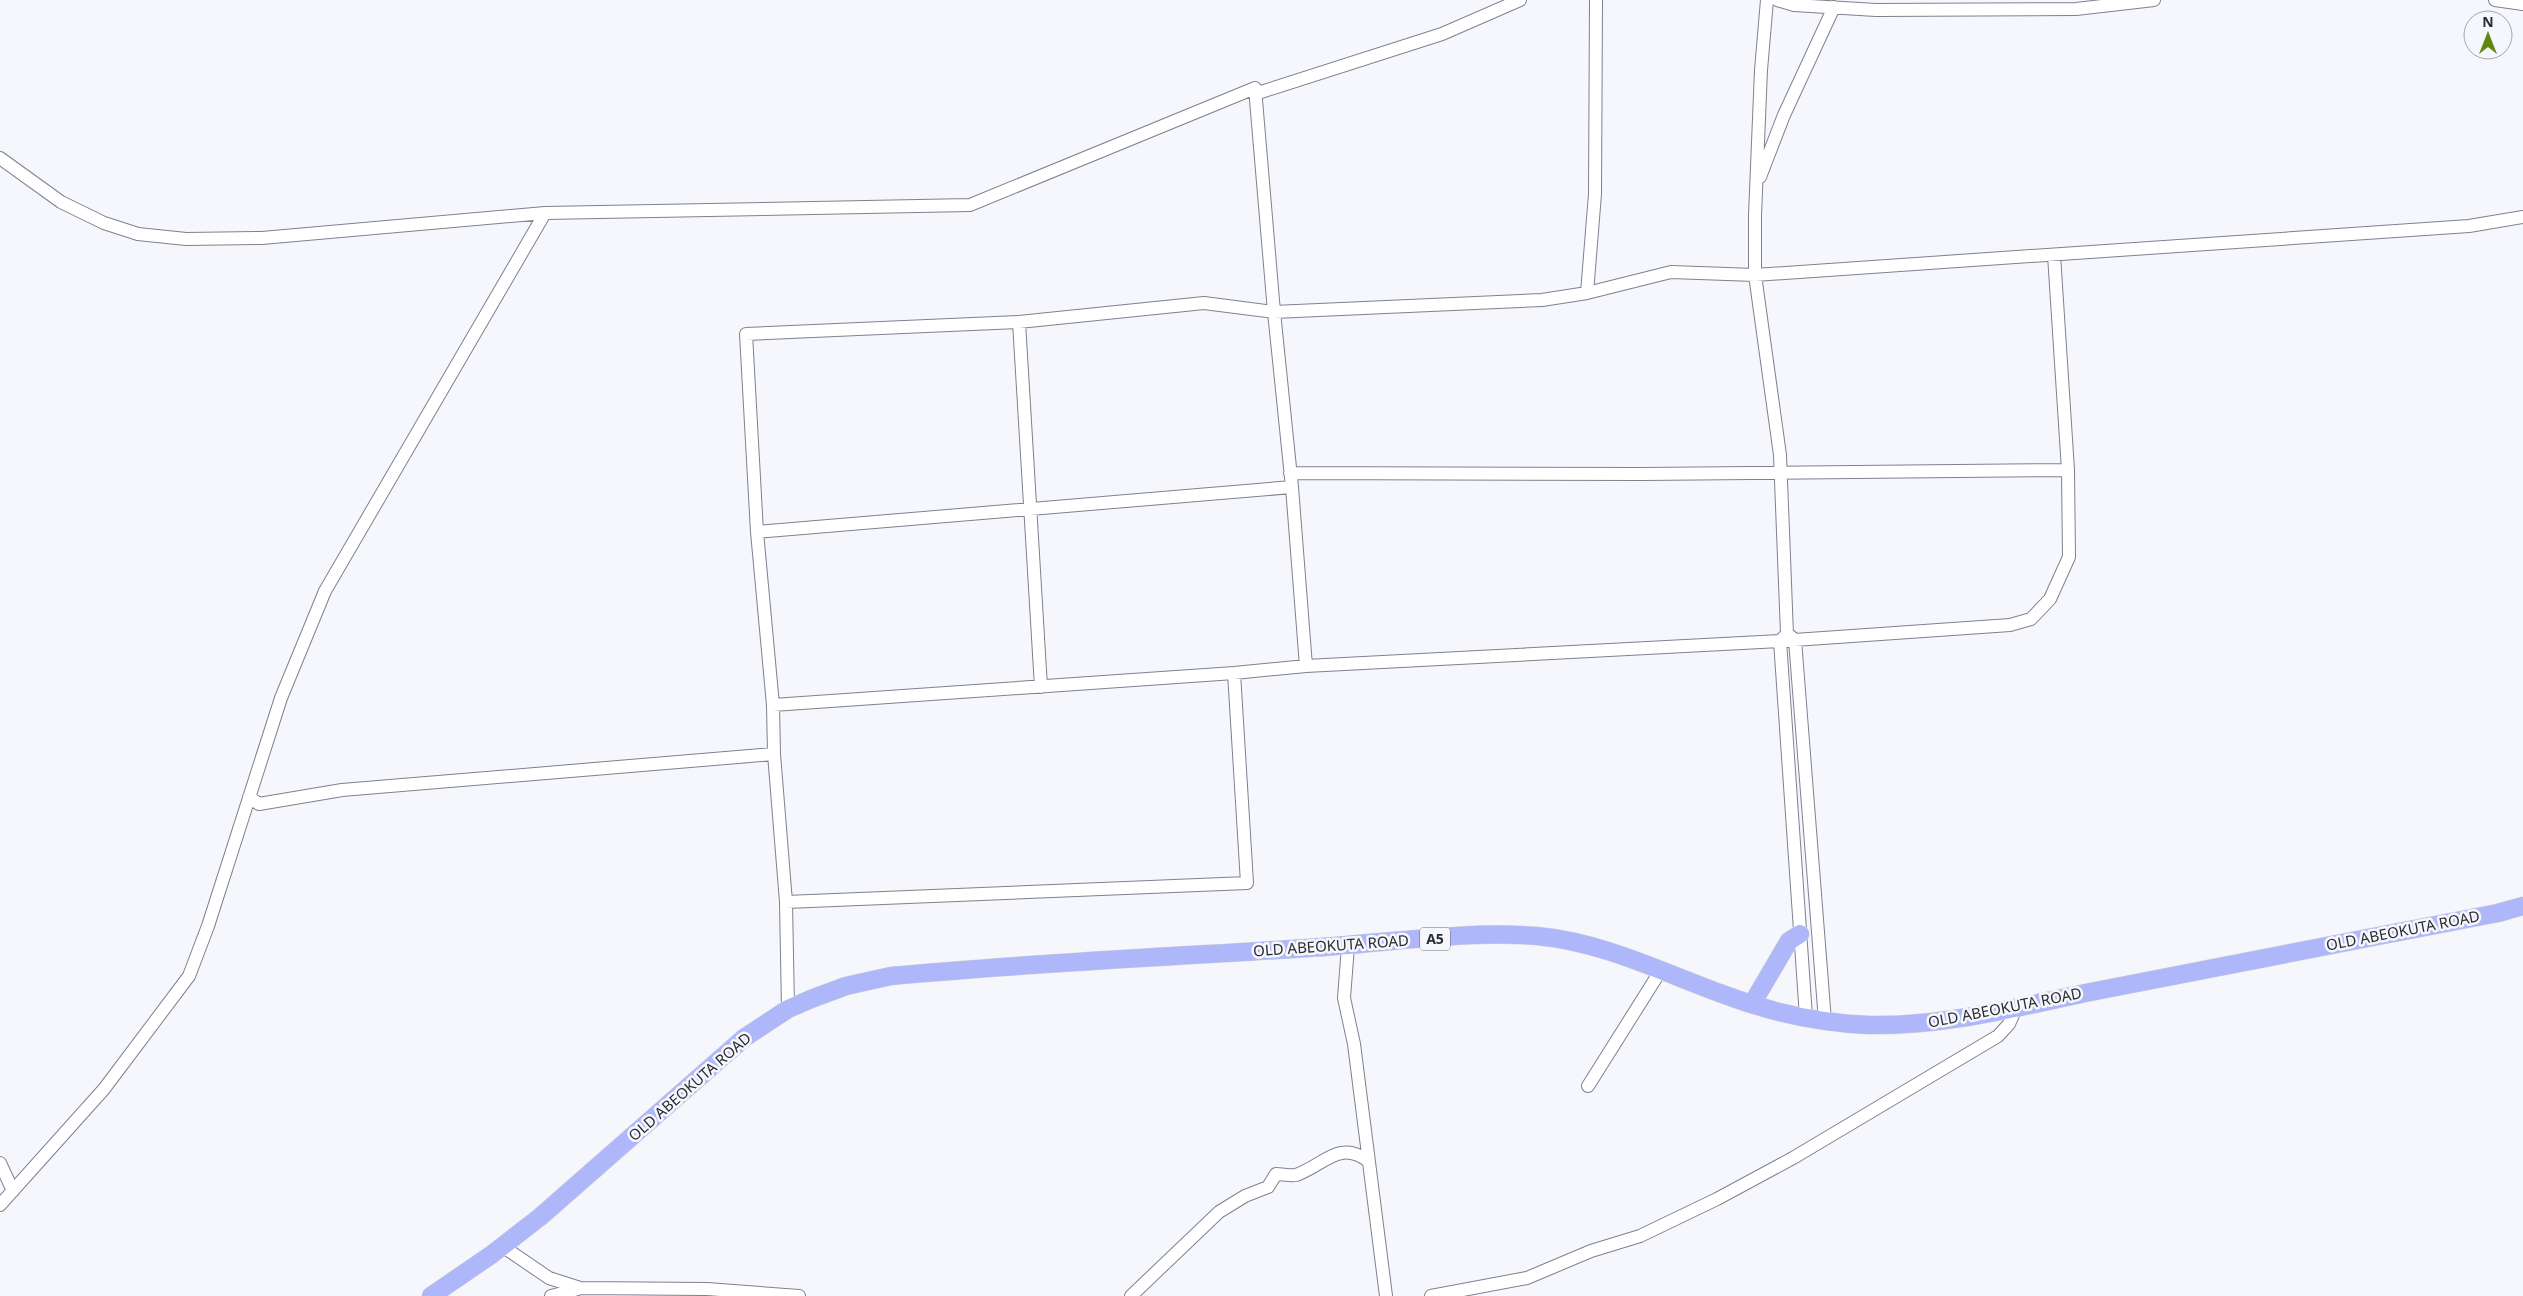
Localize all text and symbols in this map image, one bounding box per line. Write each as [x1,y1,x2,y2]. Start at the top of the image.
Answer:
north arrow [2463,10,2513,60]
text: N [2482,12,2494,31]
street label: OLD ABEOKUTA ROAD [2324,905,2481,955]
road number: A5 [1420,928,1450,951]
street label: OLD ABEOKUTA ROAD [1252,930,1410,960]
street label: OLD ABEOKUTA ROAD [1926,982,2083,1032]
street label: OLD ABEOKUTA ROAD [624,1027,755,1145]

